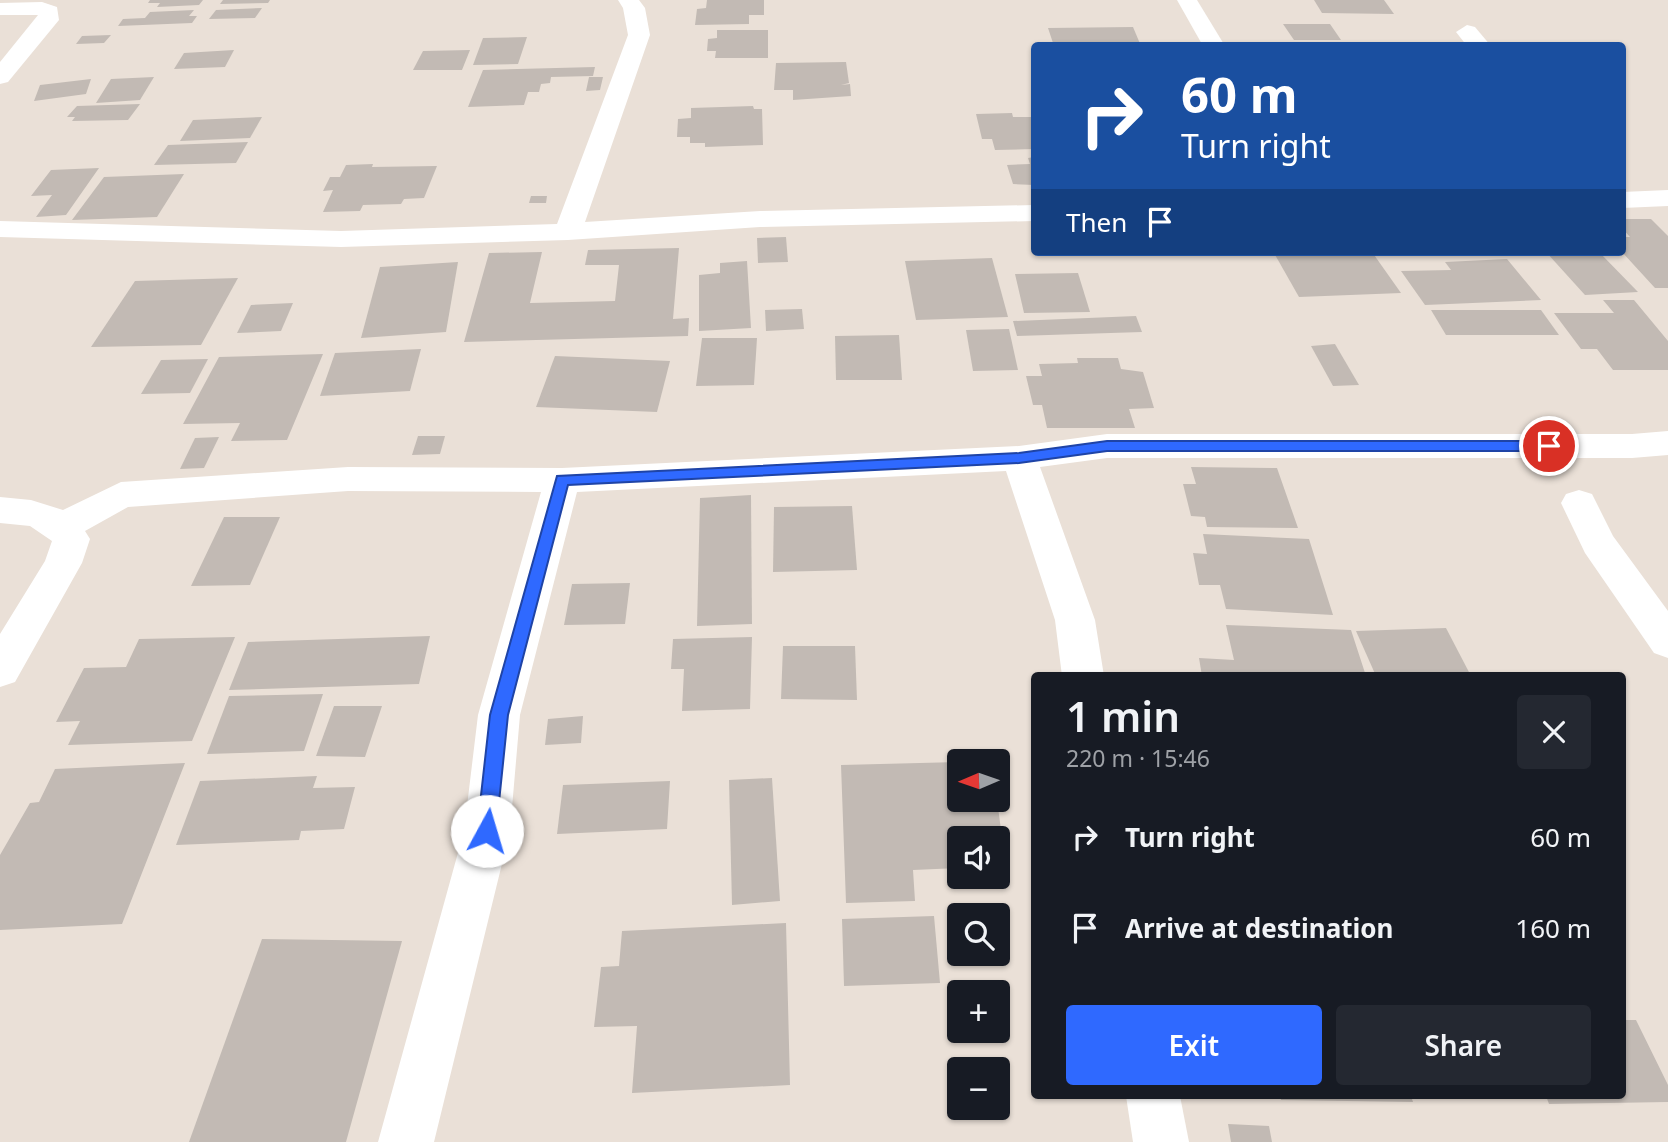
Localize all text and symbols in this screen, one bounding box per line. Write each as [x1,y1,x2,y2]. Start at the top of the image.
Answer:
text: 60 m [1181,61,1298,127]
icon: right [1066,70,1157,161]
text: Turn right [1181,124,1331,167]
icon: arrive [1141,203,1179,241]
text: Then [1066,204,1127,240]
pin [1519,416,1579,476]
icon: arrive [1530,427,1568,465]
text: 1 min [1066,687,1180,744]
button: close [1517,695,1591,769]
text: 220 m · 15:46 [1066,742,1210,774]
north arrow [947,749,1010,812]
map controls [947,749,1010,1120]
position arrow [450,794,524,868]
icon: right [1066,818,1104,856]
text: Turn right [1125,819,1255,855]
text: 60 m [1530,819,1591,855]
button: sound [947,826,1010,889]
button: search [947,903,1010,966]
icon: arrive [1066,909,1104,947]
text: Arrive at destination [1125,910,1394,946]
text: 160 m [1515,910,1591,946]
button: + [947,980,1010,1043]
button: Exit [1066,1005,1322,1085]
button: Share [1336,1005,1591,1085]
button: − [947,1057,1010,1120]

